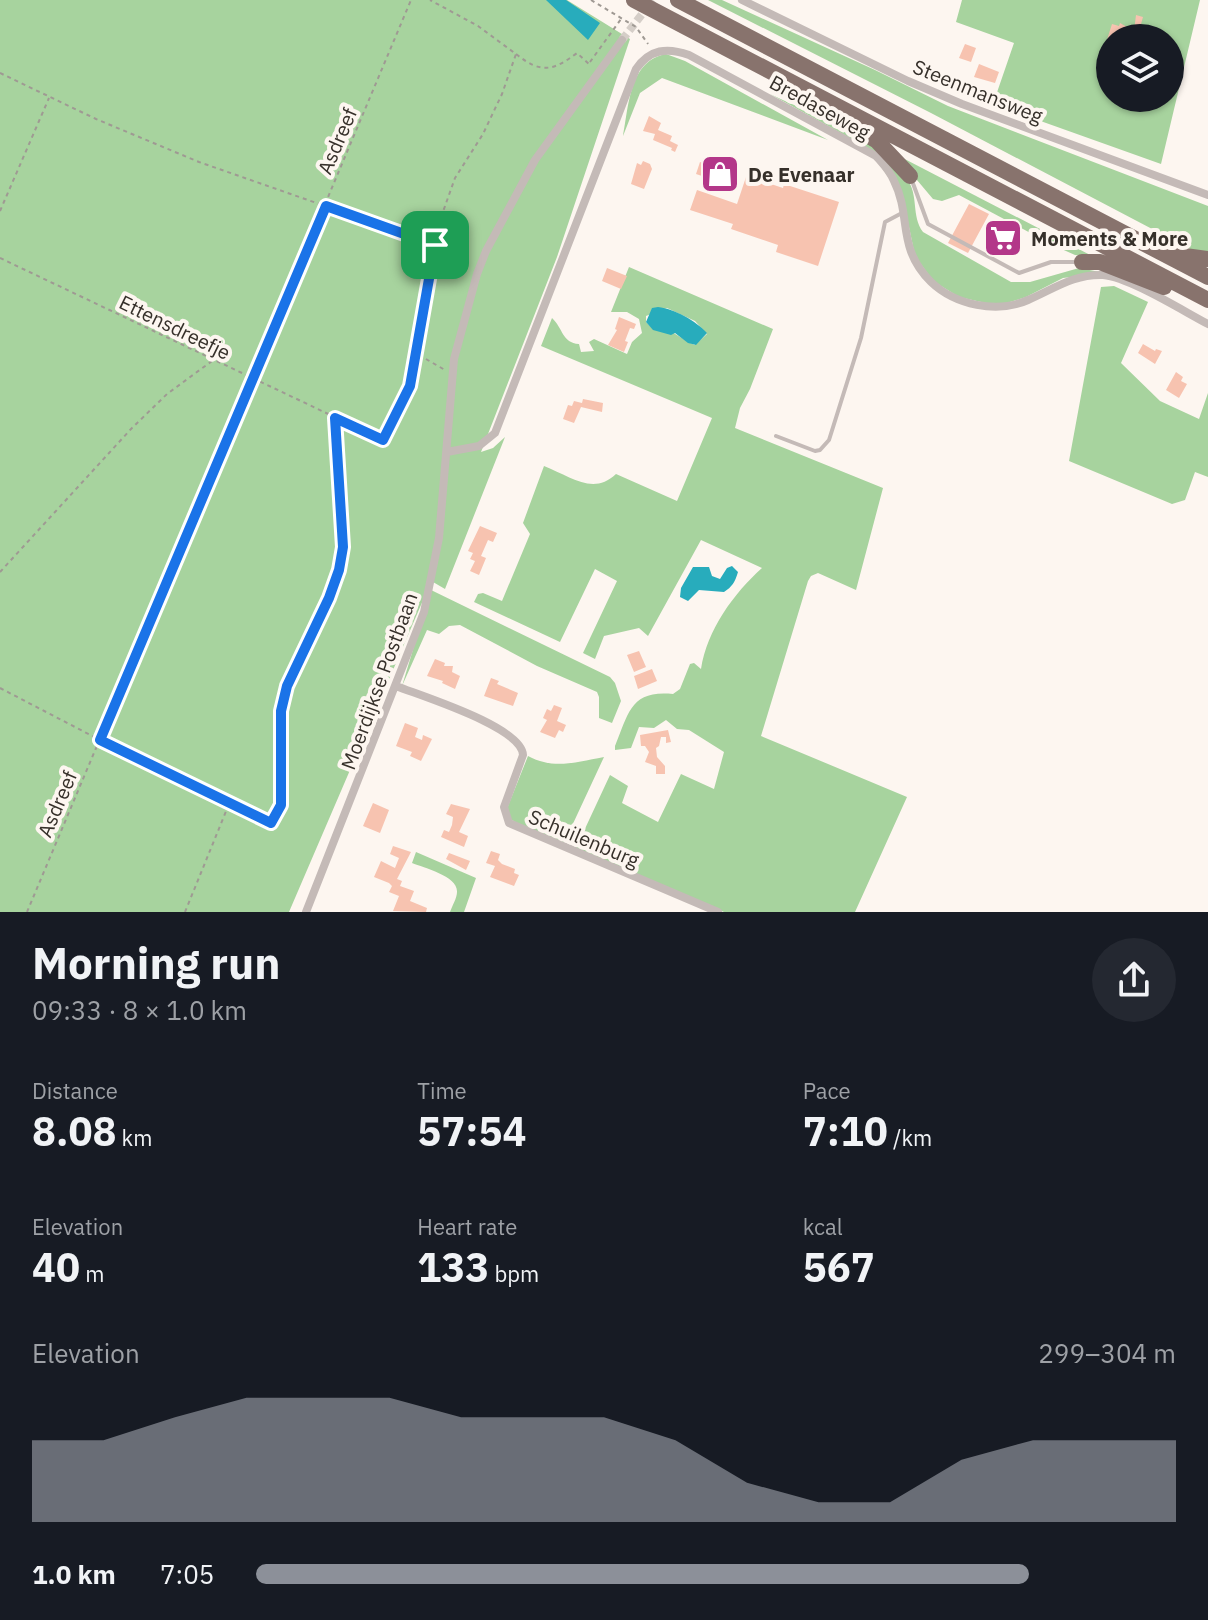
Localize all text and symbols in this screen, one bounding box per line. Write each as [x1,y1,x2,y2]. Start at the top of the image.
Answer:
map controls [1096,24,1184,112]
button: layers [1096,24,1184,112]
street label: Steenmansweg [909,53,1047,129]
street label: Bredaseweg [765,68,875,146]
street label: Asdreef [311,103,363,178]
shop icon: De Evenaar [699,153,741,195]
place label: De Evenaar [748,161,855,188]
pin [401,211,469,279]
supermarket icon: Moments & More [982,217,1024,259]
icon: arrive [413,223,457,267]
place label: Moments & More [1031,225,1188,252]
street label: Ettensdreefje [115,288,235,366]
street label: Moerdijkse Postbaan [334,589,424,773]
street label: Asdreef [31,766,83,841]
street label: Schuilenburg [525,803,644,874]
text: Morning run [32,934,281,991]
button: share [1092,938,1176,1022]
text: 09:33 · 8 × 1.0 km [32,993,247,1027]
text: Distance [32,1076,118,1105]
text: Time [417,1076,467,1105]
text: Pace [803,1076,851,1105]
text: 8.08 [32,1105,116,1157]
text: 57:54 [417,1105,527,1157]
text: 7:10 [803,1105,888,1157]
text: km [116,1123,152,1152]
text: /km [888,1123,932,1152]
text: Elevation [32,1212,123,1241]
text: Heart rate [417,1212,517,1241]
text: kcal [803,1212,843,1241]
text: 40 [32,1241,80,1293]
text: 133 [417,1241,489,1293]
text: 567 [803,1241,875,1293]
text: m [80,1259,104,1288]
text: bpm [489,1259,539,1288]
text: Elevation [32,1336,140,1370]
text: 299–304 m [1038,1336,1176,1370]
text: 1.0 km [32,1557,116,1591]
text: 7:05 [160,1557,214,1591]

